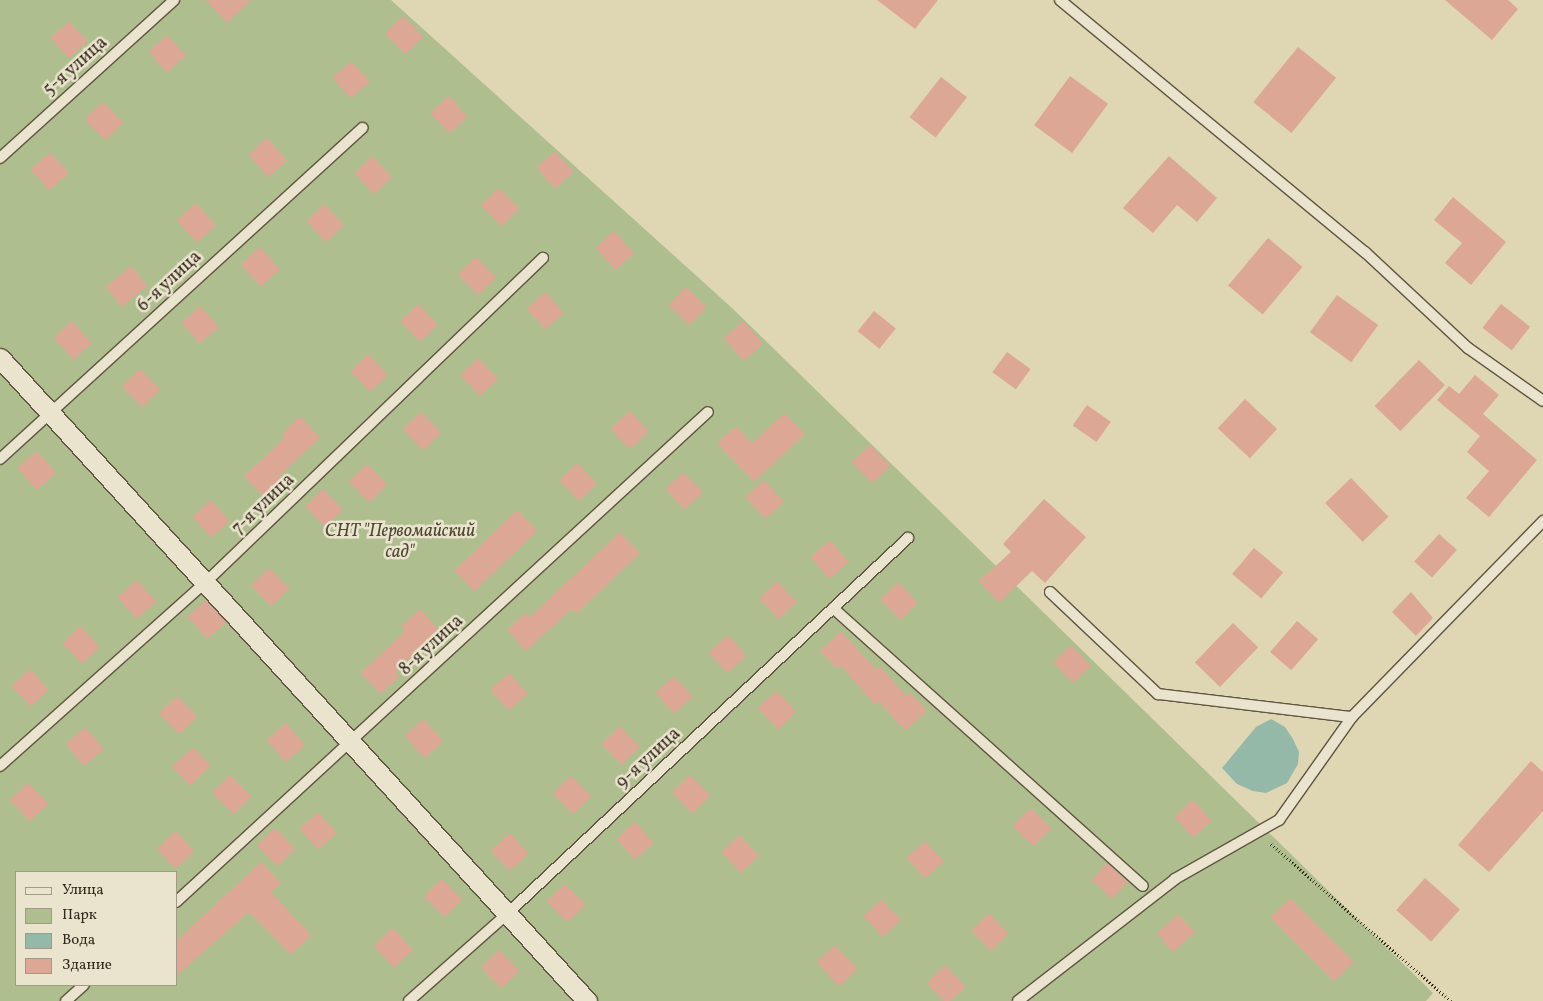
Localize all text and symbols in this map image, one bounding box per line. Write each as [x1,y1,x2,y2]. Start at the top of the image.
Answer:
street label: 5-я улица [39,32,113,102]
street label: 6-я улица [133,247,207,317]
street label: 7-я улица [228,470,300,540]
park label: СНТ "Первомайский сад" [325,522,475,564]
street label: 8-я улица [395,611,469,681]
street label: 9-я улица [612,724,686,794]
legend [15,871,178,986]
text: Улица [62,880,104,901]
text: Парк [62,905,97,926]
text: Вода [62,930,95,951]
text: Здание [62,955,112,976]

